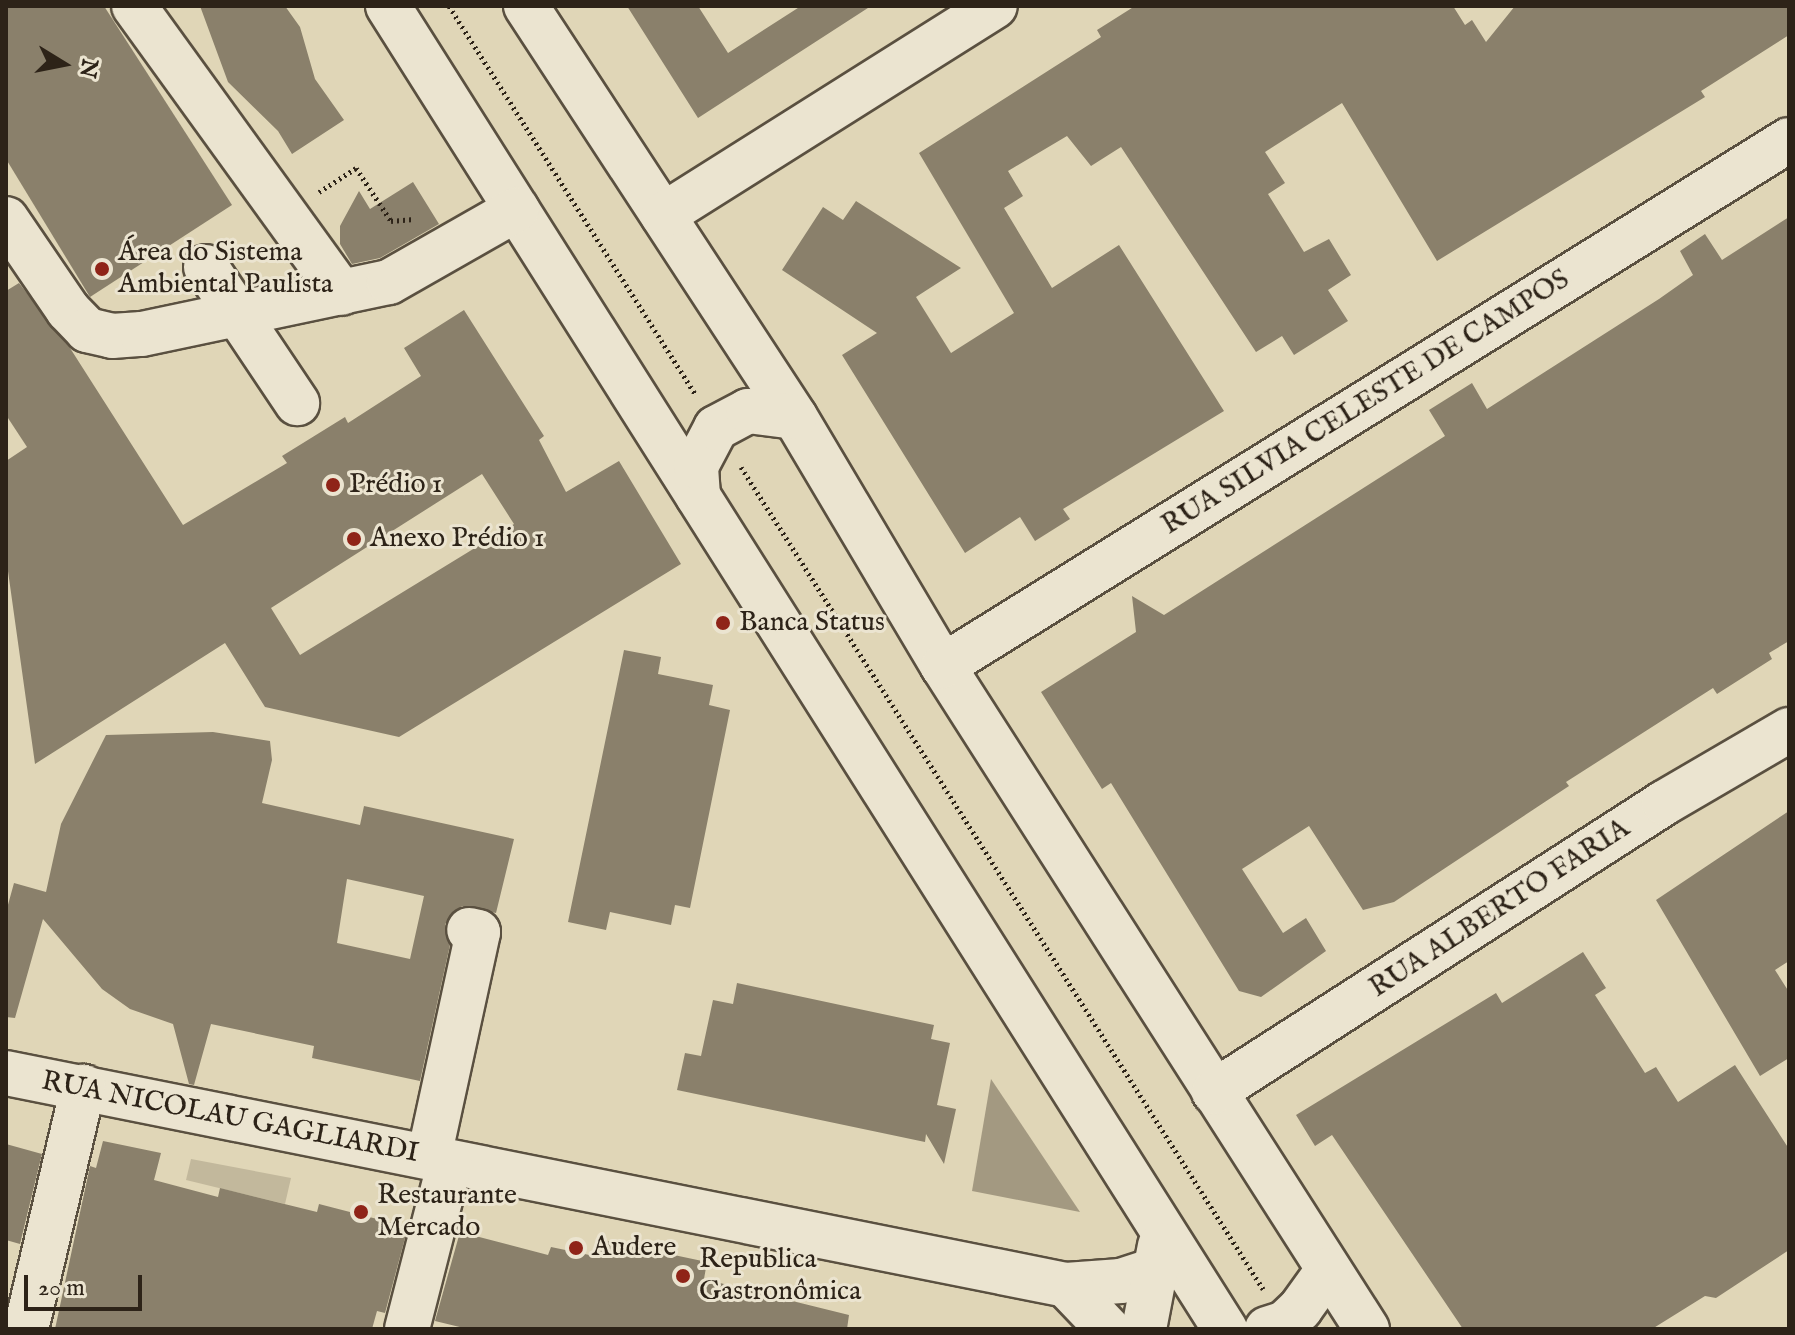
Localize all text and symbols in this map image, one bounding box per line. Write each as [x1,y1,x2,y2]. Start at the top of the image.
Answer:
north arrow [24,24,104,104]
text: N [72,56,103,80]
place label: Área do Sistema Ambiental Paulista [118,236,333,302]
marker: Área do Sistema Ambiental Paulista [93,260,111,278]
street label: RUA SILVIA CELESTE DE CAMPOS [1156,263,1576,543]
place label: Prédio 1 [349,468,442,502]
marker: Prédio 1 [324,476,342,494]
place label: Anexo Prédio 1 [370,522,544,556]
marker: Anexo Prédio 1 [345,530,363,548]
place label: Banca Status [739,606,885,640]
marker: Banca Status [714,614,732,632]
street label: RUA ALBERTO FARIA [1364,812,1636,1006]
street label: RUA NICOLAU GAGLIARDI [39,1065,421,1171]
place label: Restaurante Mercado [377,1179,517,1245]
marker: Restaurante Mercado [352,1203,370,1221]
place label: Audere [592,1231,676,1265]
marker: Audere [567,1239,585,1257]
place label: Republica Gastronômica [699,1243,861,1309]
scale bar [28,1259,146,1309]
marker: Republica Gastronômica [674,1267,692,1285]
text: 20 m [38,1273,85,1304]

